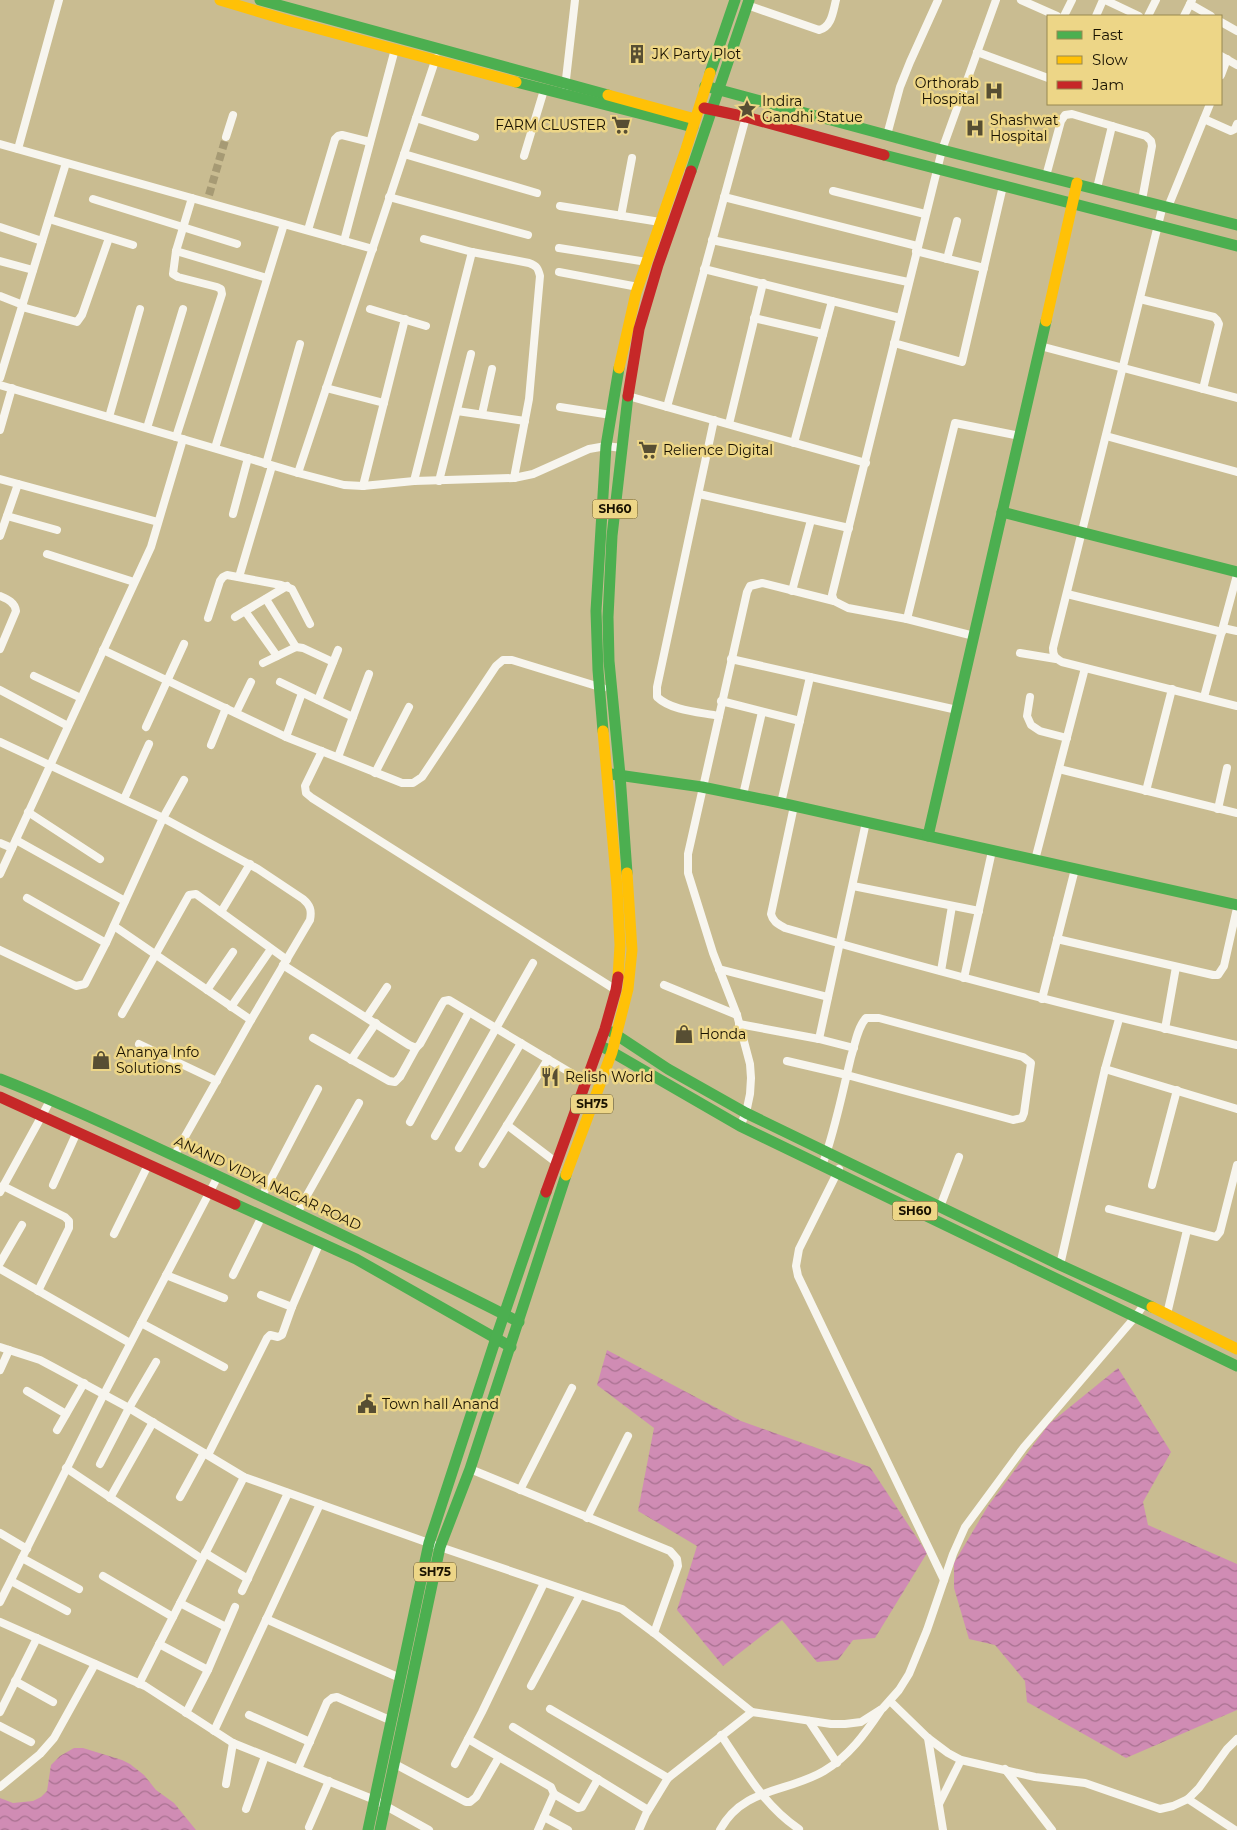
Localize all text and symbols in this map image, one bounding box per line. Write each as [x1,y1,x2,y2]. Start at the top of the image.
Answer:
legend [1047,15,1222,105]
text: Fast [1092,25,1123,44]
building icon: JK Party Plot [626,43,648,65]
place label: JK Party Plot [651,45,742,63]
text: Slow [1092,50,1128,69]
place label: Orthorab Hospital [915,74,979,108]
text: Jam [1091,75,1124,94]
hospital icon: Orthorab Hospital [983,80,1005,102]
place label: Indira Gandhi Statue [762,92,863,126]
place icon: Indira Gandhi Statue [736,98,758,120]
place label: Shashwat Hospital [990,111,1059,145]
supermarket icon: FARM CLUSTER [610,114,632,136]
place label: FARM CLUSTER [495,116,606,134]
hospital icon: Shashwat Hospital [964,117,986,139]
supermarket icon: Relience Digital [637,439,659,461]
place label: Relience Digital [663,441,773,459]
road number: SH60 [592,499,638,518]
shop icon: Honda [673,1023,695,1045]
place label: Honda [699,1025,746,1043]
place label: Ananya Info Solutions [116,1043,200,1077]
shop icon: Ananya Info Solutions [90,1049,112,1071]
restaurant icon: Relish World [539,1066,561,1088]
place label: Relish World [565,1068,653,1086]
road number: SH75 [571,1094,613,1114]
street label: ANAND VIDYA NAGAR ROAD [172,1132,364,1234]
road number: SH60 [892,1202,938,1220]
public building icon: Town hall Anand [356,1393,378,1415]
place label: Town hall Anand [382,1395,499,1413]
road number: SH75 [414,1562,456,1581]

